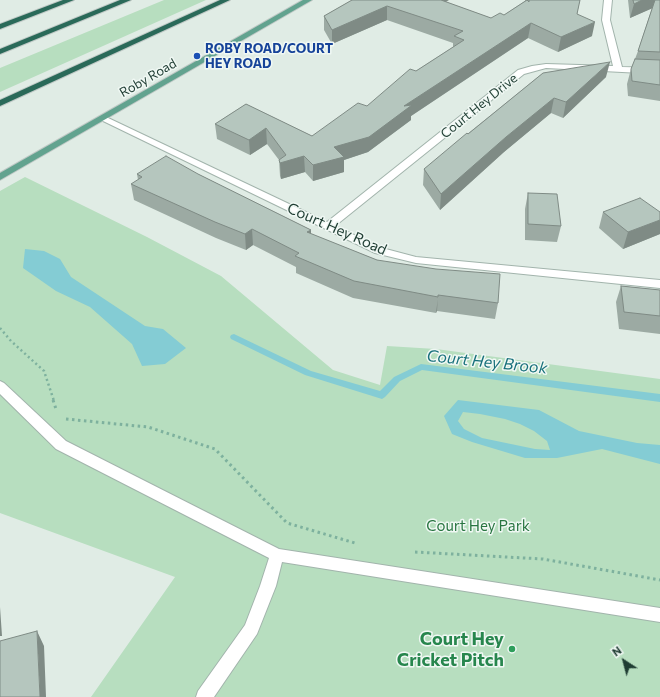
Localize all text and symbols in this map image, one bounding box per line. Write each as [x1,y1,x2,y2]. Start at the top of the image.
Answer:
place label: ROBY ROAD/COURT HEY ROAD [205,41,333,72]
marker: ROBY ROAD/COURT HEY ROAD [192,51,202,61]
street label: Roby Road [117,55,179,101]
street label: Court Hey Drive [438,70,520,142]
street label: Court Hey Road [284,199,390,259]
water label: Court Hey Brook [426,346,548,378]
park label: Court Hey Park [426,517,530,535]
place label: Court Hey Cricket Pitch [397,628,504,670]
north arrow [604,641,644,681]
text: N [609,643,624,659]
marker: Court Hey Cricket Pitch [507,644,517,654]

